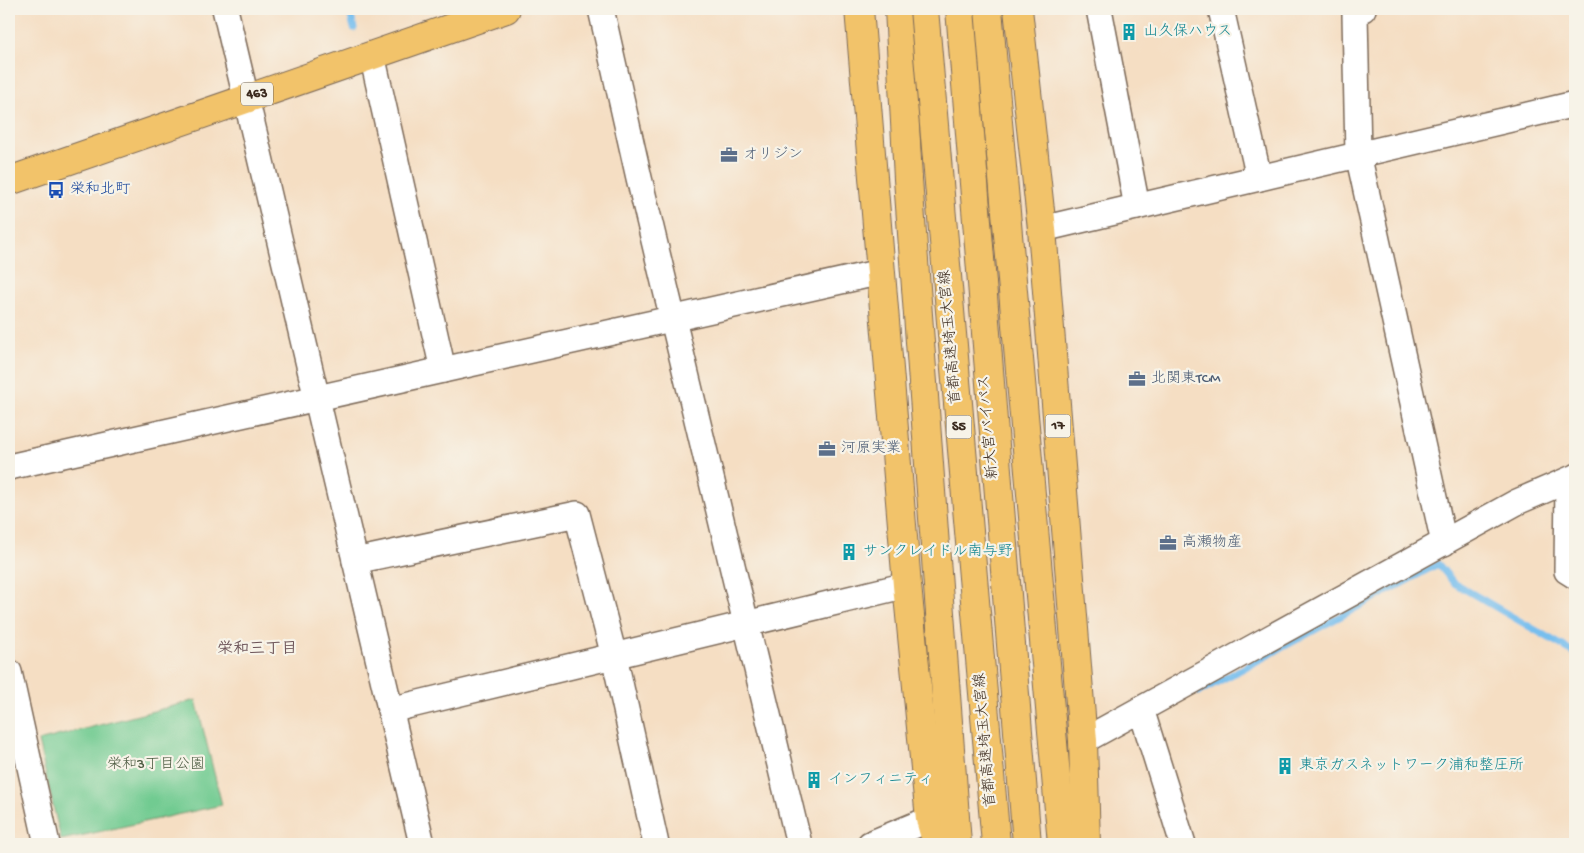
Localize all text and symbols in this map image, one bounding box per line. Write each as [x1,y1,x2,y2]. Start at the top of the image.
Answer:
building icon: 山久保ハウス [1119,22,1139,42]
place label: 山久保ハウス [1143,22,1232,41]
road number: 463 [241,82,273,106]
office icon: オリジン [719,145,739,165]
place label: オリジン [743,146,803,164]
bus stop icon: 栄和北町 [46,180,66,200]
place label: 栄和北町 [70,181,131,199]
street label: 首都高速埼玉大宮線 [935,269,966,405]
office icon: 北関東TCM [1127,369,1147,389]
place label: 北関東TCM [1151,369,1221,388]
street label: 新大宮バイパス [974,374,1003,480]
road number: 17 [1046,414,1070,438]
road number: S5 [946,416,972,438]
office icon: 河原実業 [817,439,837,459]
place label: 河原実業 [841,439,901,458]
office icon: 高瀬物産 [1158,533,1178,553]
place label: 高瀬物産 [1182,533,1242,552]
building icon: サンクレイドル南与野 [839,542,859,562]
place label: サンクレイドル南与野 [863,542,1012,561]
district label: 栄和三丁目 [217,640,297,660]
street label: 首都高速埼玉大宮線 [970,672,1001,808]
park label: 栄和3丁目公園 [107,756,205,774]
building icon: 東京ガスネットワーク浦和整圧所 [1275,756,1295,776]
place label: 東京ガスネットワーク浦和整圧所 [1299,756,1524,775]
building icon: インフィニティ [804,770,824,790]
place label: インフィニティ [828,771,933,789]

